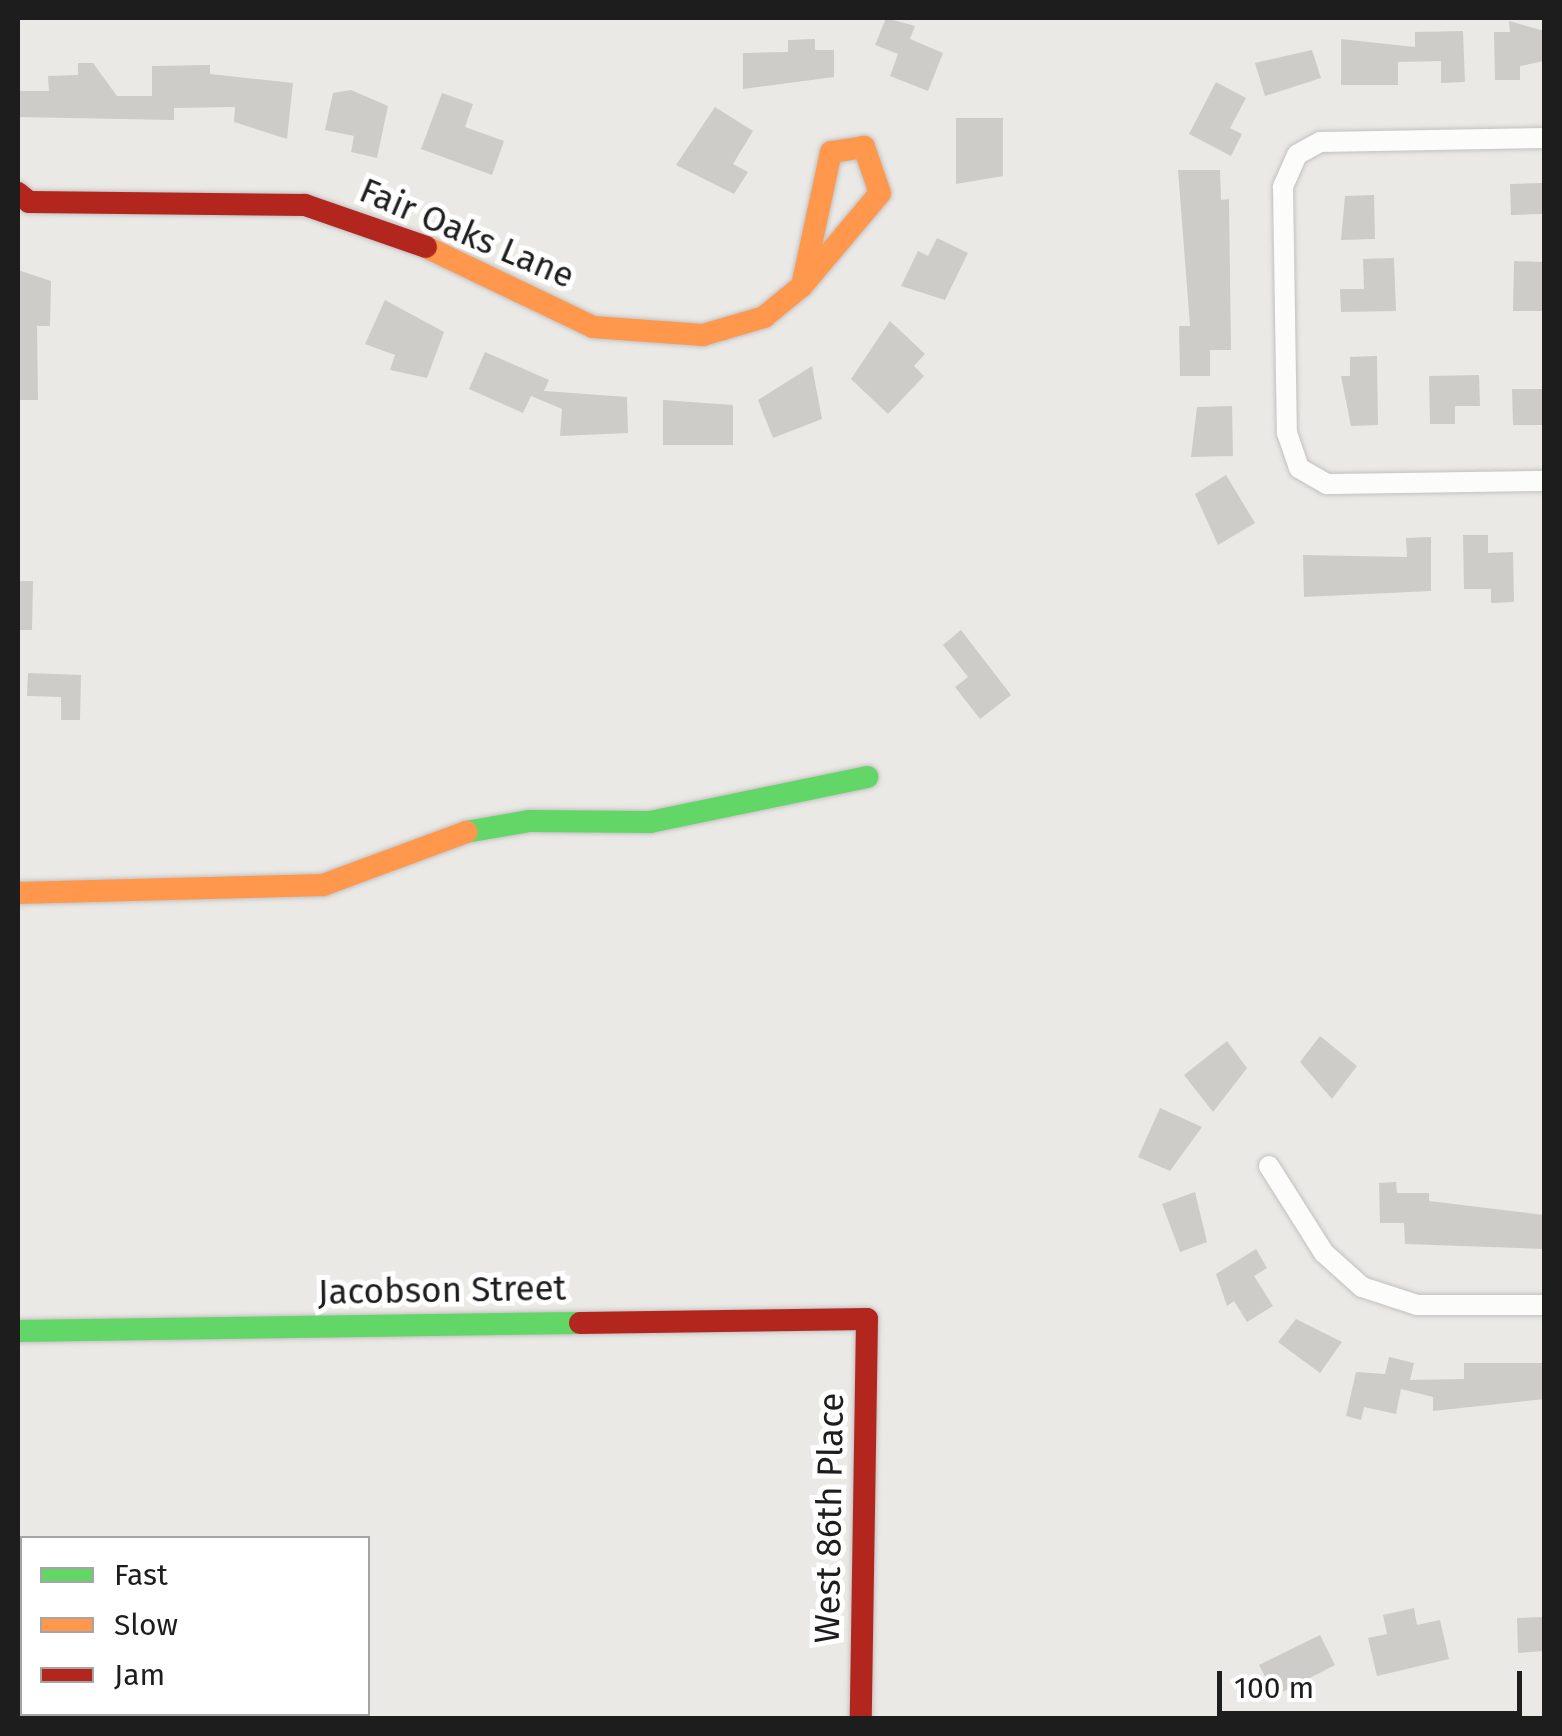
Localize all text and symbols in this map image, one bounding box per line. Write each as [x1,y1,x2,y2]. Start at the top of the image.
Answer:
street label: Fair Oaks Lane [354,169,580,297]
street label: Jacobson Street [317,1267,567,1313]
street label: West 86th Place [806,1392,852,1644]
legend [20,1536,370,1716]
text: Fast [114,1557,168,1593]
text: Slow [114,1607,178,1643]
scale bar [1222,1651,1527,1713]
text: Jam [114,1657,165,1693]
text: 100 m [1234,1670,1314,1706]

